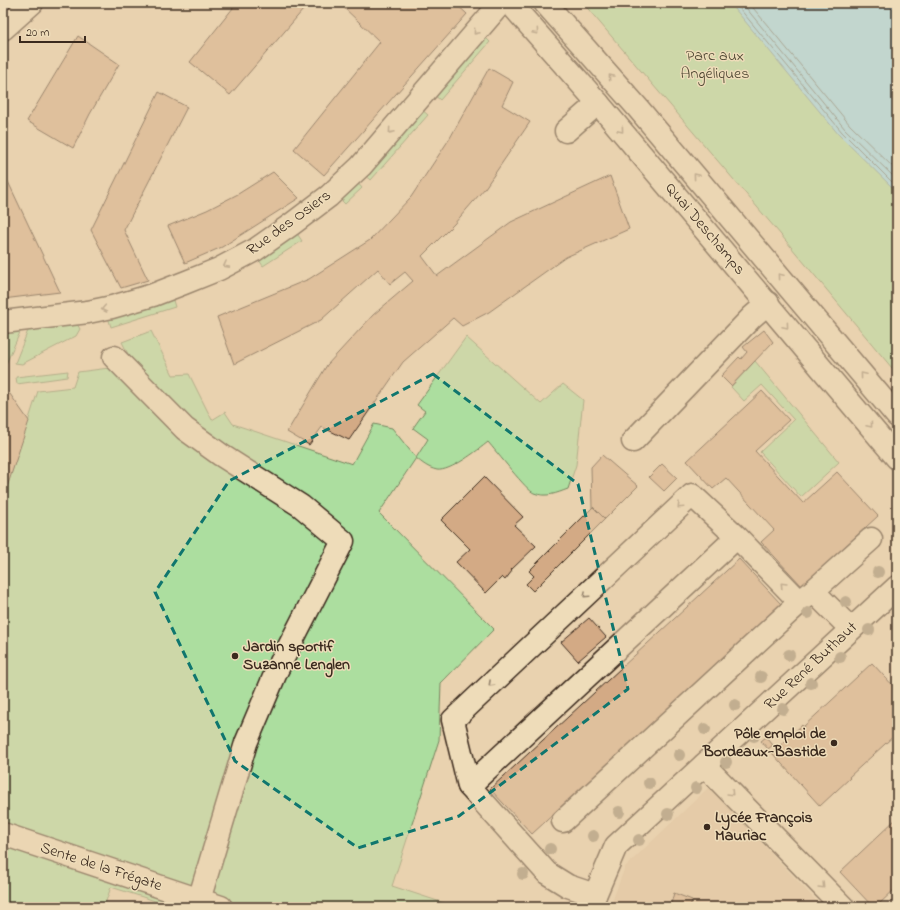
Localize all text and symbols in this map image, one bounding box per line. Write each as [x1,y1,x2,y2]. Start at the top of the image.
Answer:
scale bar [20,18,85,44]
text: 20 m [26,24,49,42]
one-way arrow [531,27,538,35]
one-way arrow [473,28,480,35]
park label: Parc aux Angéliques [681,44,749,86]
one-way arrow [609,75,616,82]
one-way arrow [388,126,395,133]
one-way arrow [616,126,623,133]
one-way arrow [693,174,700,181]
street label: Quai Deschamps [659,177,751,281]
street label: Rue des Osiers [242,184,336,262]
one-way arrow [223,260,230,268]
one-way arrow [777,273,784,280]
one-way arrow [101,304,107,312]
one-way arrow [782,321,789,328]
one-way arrow [860,373,867,380]
one-way arrow [865,421,872,428]
one-way arrow [677,501,685,509]
one-way arrow [780,582,788,590]
one-way arrow [583,590,590,597]
street label: Rue René Buthaut [759,616,864,716]
place label: Jardin sportif Suzanne Lenglen [243,635,350,678]
marker: Jardin sportif Suzanne Lenglen [230,651,240,661]
one-way arrow [488,680,496,687]
place label: Pôle emploi de Bordeaux-Bastide [702,722,827,764]
marker: Pôle emploi de Bordeaux-Bastide [829,738,839,748]
one-way arrow [726,788,734,796]
place label: Lycée François Mauriac [715,806,813,848]
marker: Lycée François Mauriac [702,822,712,832]
street label: Sente de la Frégate [37,836,166,898]
one-way arrow [817,881,825,889]

